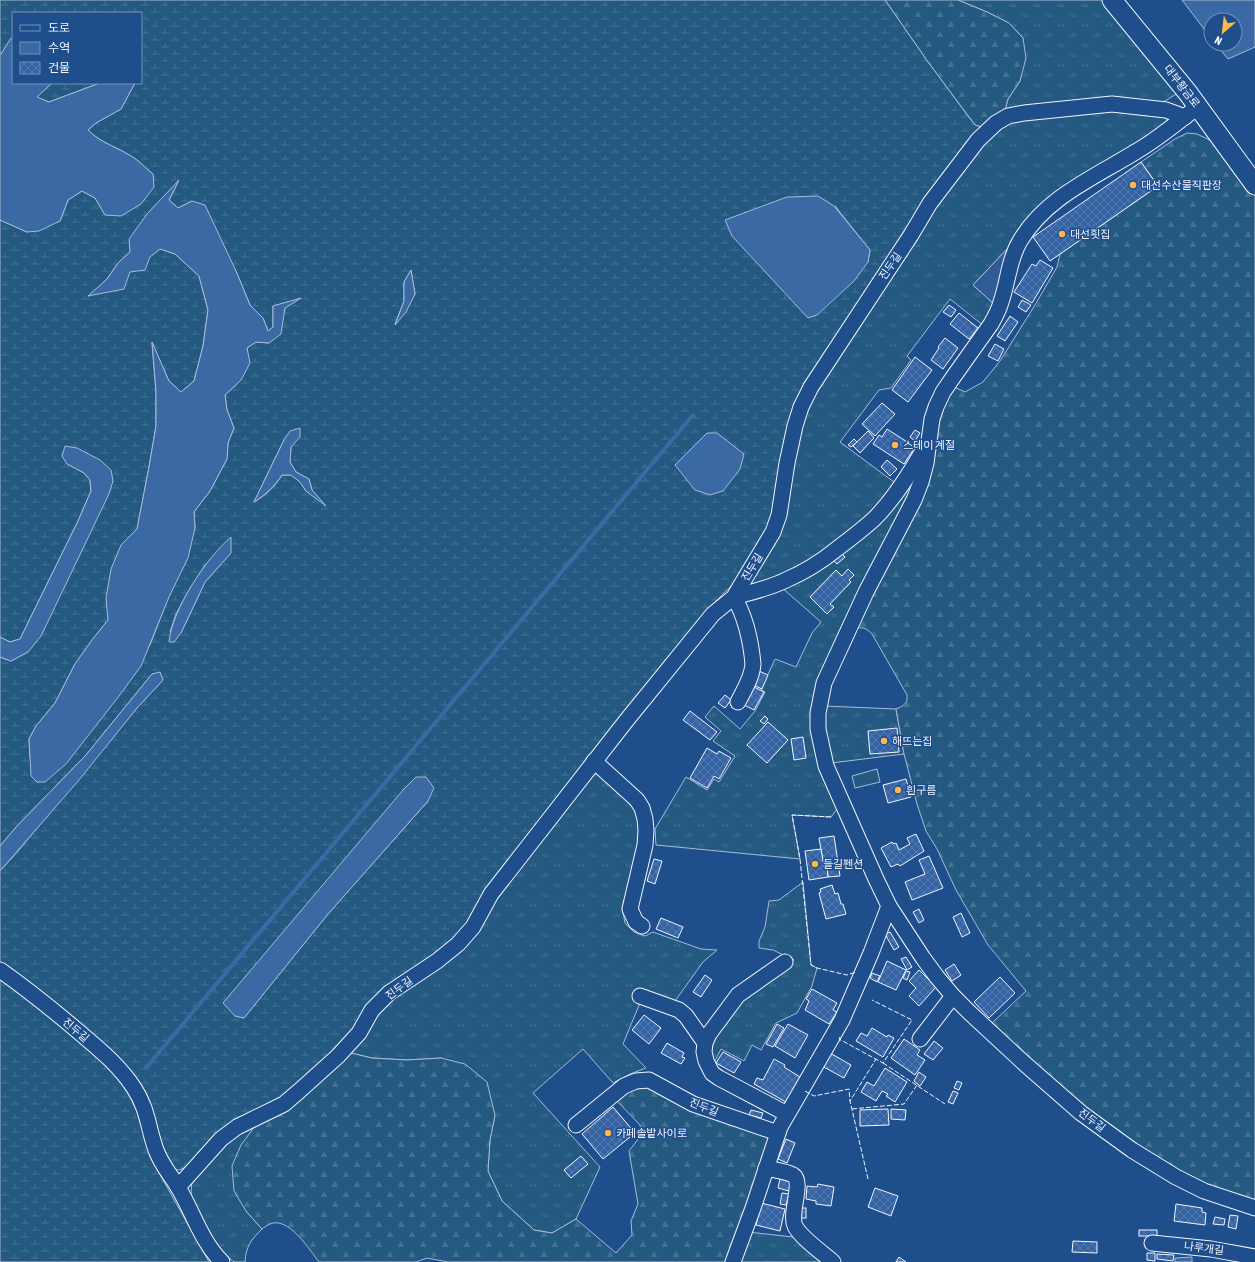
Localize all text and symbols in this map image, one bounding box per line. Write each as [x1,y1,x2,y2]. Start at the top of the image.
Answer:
legend [12,12,142,84]
north arrow [1203,12,1243,52]
text: 도로 [48,21,70,35]
text: N [1213,34,1224,48]
text: 수역 [48,41,70,55]
text: 건물 [48,61,70,75]
street label: 대부황금로 [1162,62,1202,110]
place label: 대선수산물직판장 [1141,179,1222,191]
marker: 대선수산물직판장 [1128,180,1138,190]
place label: 대선횟집 [1070,228,1110,240]
marker: 대선횟집 [1057,229,1067,239]
street label: 진두길 [877,250,903,282]
place label: 스테이 계절 [903,439,955,451]
marker: 스테이 계절 [890,440,900,450]
street label: 진두길 [739,551,765,583]
place label: 해뜨는집 [892,735,932,747]
marker: 해뜨는집 [879,736,889,746]
place label: 흰구름 [906,784,936,796]
marker: 흰구름 [893,785,903,795]
place label: 들길펜션 [823,858,863,870]
marker: 들길펜션 [810,859,820,869]
street label: 진두길 [383,974,415,1002]
street label: 진두길 [61,1016,91,1044]
street label: 진두길 [688,1096,720,1118]
street label: 진두길 [1076,1106,1108,1134]
place label: 카페솔밭사이로 [616,1127,687,1139]
marker: 카페솔밭사이로 [603,1128,613,1138]
street label: 나루개길 [1183,1240,1225,1256]

